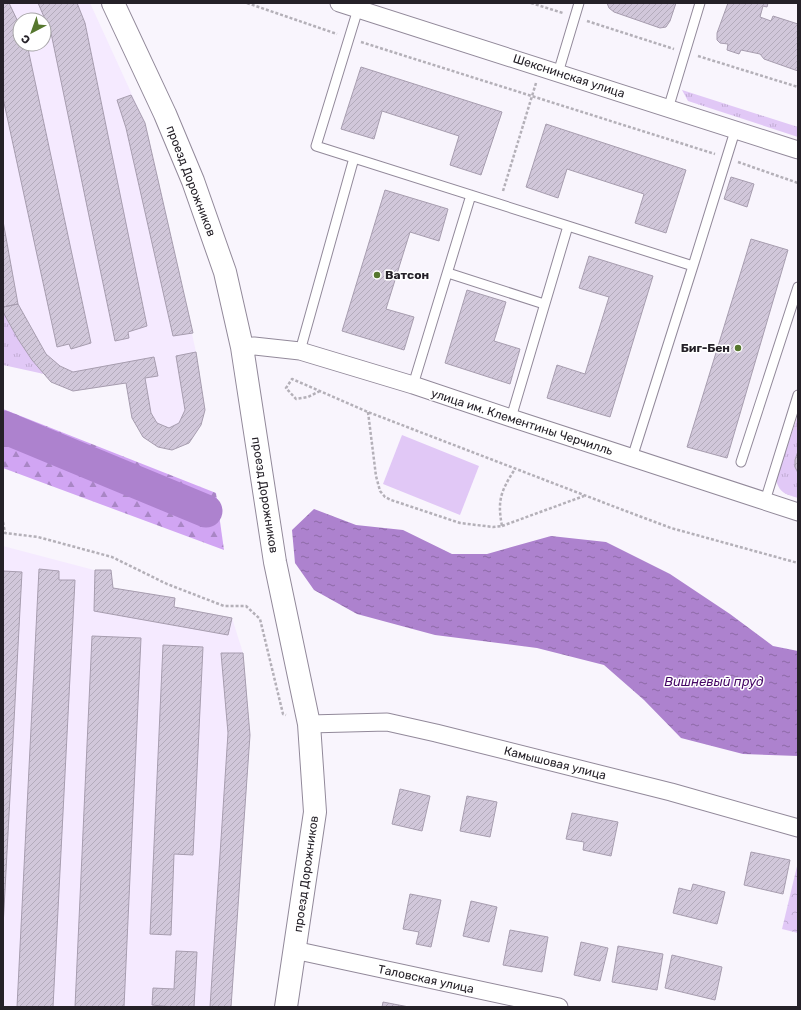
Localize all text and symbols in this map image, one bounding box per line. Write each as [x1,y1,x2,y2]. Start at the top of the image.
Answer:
north arrow [12,12,52,52]
text: С [18,32,33,47]
street label: Шекснинская улица [511,51,627,101]
street label: проезд Дорожников [163,124,219,239]
place label: Ватсон [385,268,429,282]
marker: Ватсон [372,270,382,280]
place label: Биг-Бен [681,341,730,355]
marker: Биг-Бен [733,343,743,353]
street label: улица им. Клементины Черчилль [429,386,615,458]
street label: проезд Дорожников [249,436,281,554]
water label: Вишневый пруд [664,674,764,689]
street label: Камышовая улица [503,744,607,782]
street label: проезд Дорожников [291,815,321,933]
street label: Таловская улица [377,962,475,996]

